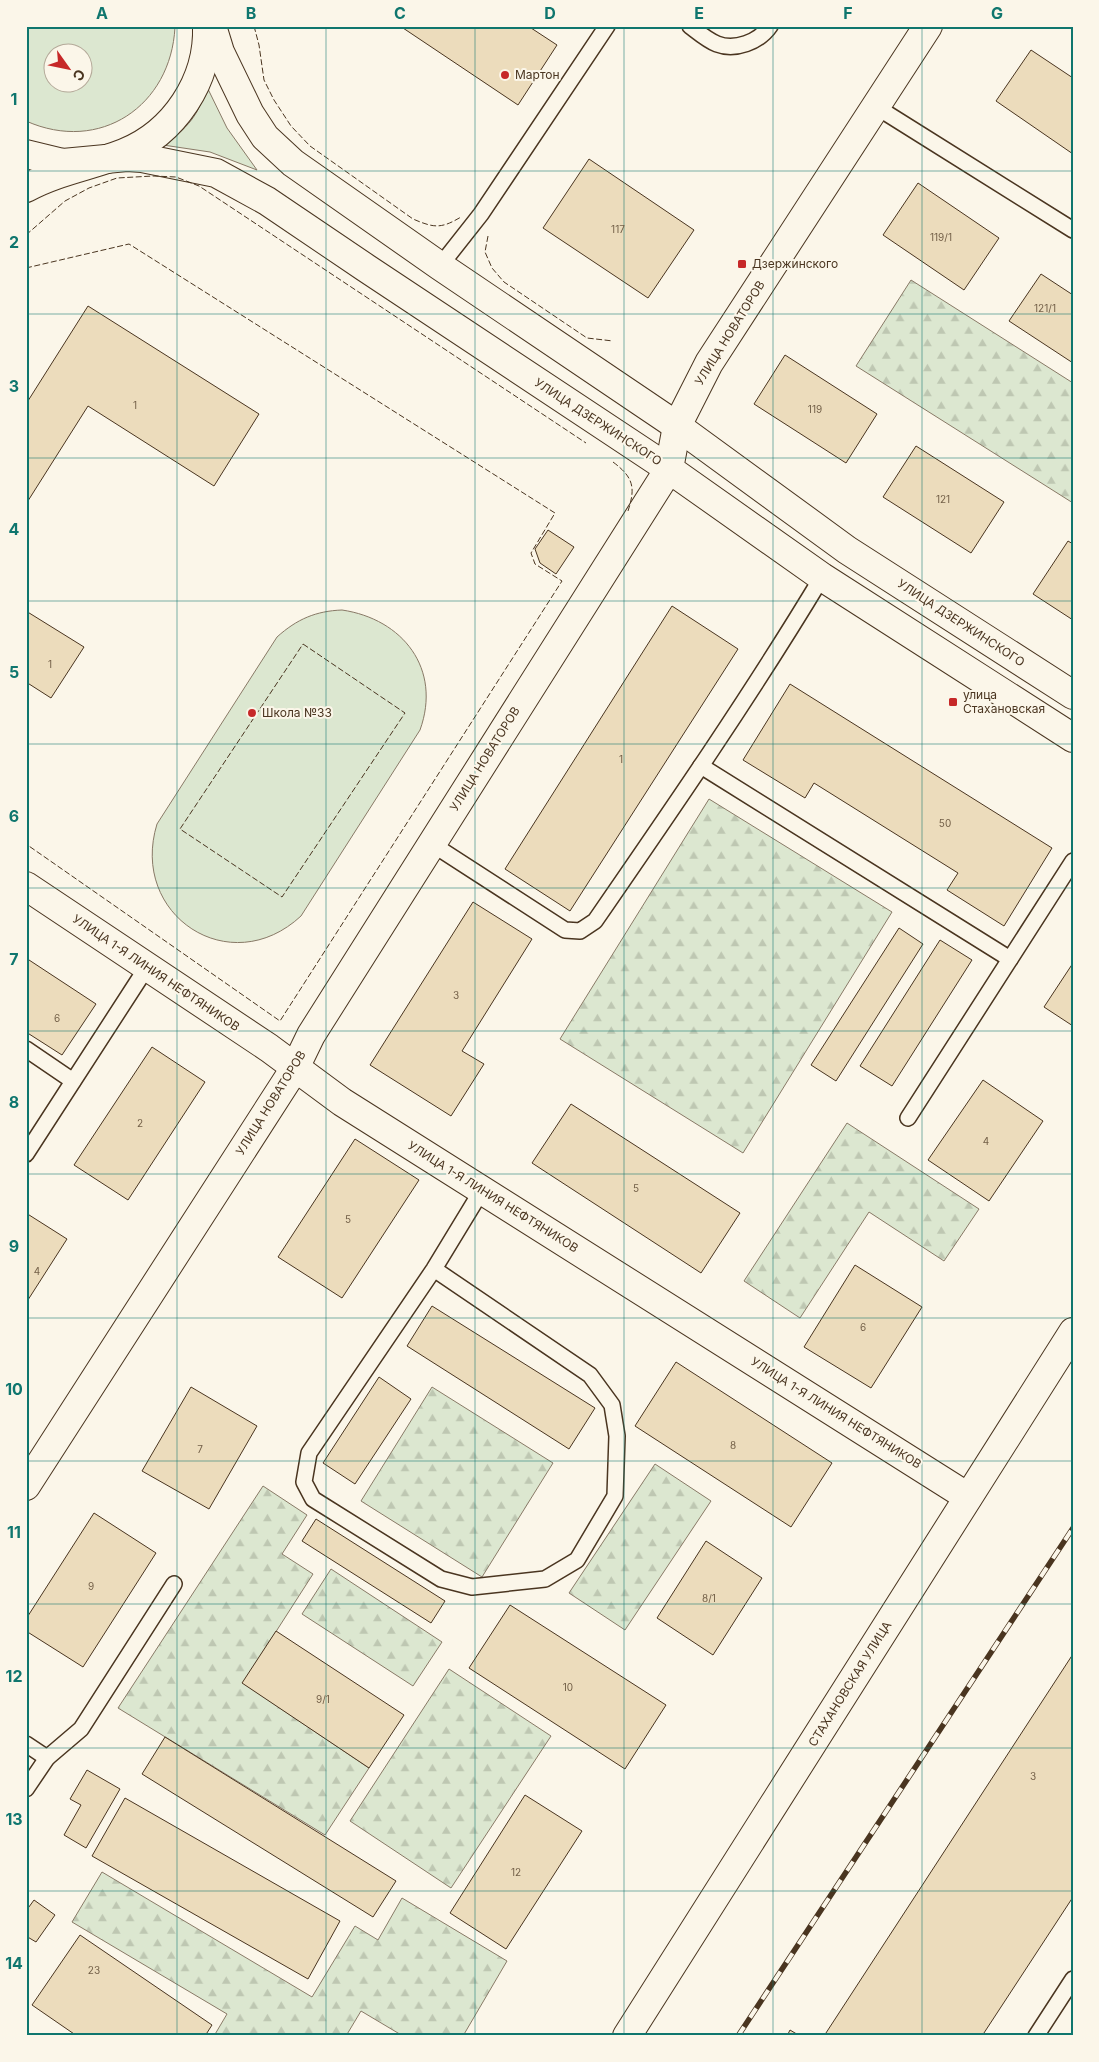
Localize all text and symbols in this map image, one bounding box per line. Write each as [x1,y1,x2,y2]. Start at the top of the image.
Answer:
text: A [96,3,108,23]
text: B [246,3,256,23]
text: C [394,3,406,23]
text: D [544,3,556,23]
text: E [694,3,704,23]
text: F [843,3,853,23]
text: G [991,3,1003,23]
north arrow [42,42,92,92]
text: С [69,66,89,84]
place label: Мартон [515,67,560,82]
marker: Мартон [499,69,511,81]
text: 1 [11,89,17,109]
house number: 117 [611,223,625,235]
house number: 119/1 [930,231,952,243]
text: 2 [9,232,19,252]
place label: Дзержинского [752,256,838,271]
marker: Дзержинского [736,258,748,270]
street label: УЛИЦА НОВАТОРОВ [691,278,768,388]
house number: 121/1 [1034,302,1056,314]
street label: УЛИЦА ДЗЕРЖИНСКОГО [532,375,665,468]
text: 3 [9,376,19,396]
house number: 1 [133,399,137,411]
house number: 119 [808,403,822,415]
house number: 121 [936,493,950,505]
text: 4 [9,519,20,539]
street label: УЛИЦА ДЗЕРЖИНСКОГО [895,576,1028,669]
house number: 1 [48,658,52,670]
text: 5 [9,662,19,682]
place label: улица Стахановская [963,687,1045,716]
marker: улица Стахановская [947,696,959,708]
street label: УЛИЦА НОВАТОРОВ [446,704,523,814]
place label: Школа №33 [262,705,332,720]
marker: Школа №33 [246,707,258,719]
house number: 1 [619,753,623,765]
text: 6 [9,806,19,826]
house number: 50 [939,817,951,829]
street label: УЛИЦА 1-Я ЛИНИЯ НЕФТЯНИКОВ [70,911,243,1034]
text: 7 [9,949,19,969]
house number: 3 [453,989,459,1001]
house number: 6 [54,1012,60,1024]
street label: УЛИЦА НОВАТОРОВ [232,1048,309,1158]
text: 8 [9,1092,19,1112]
house number: 2 [137,1117,143,1129]
house number: 4 [983,1135,989,1147]
street label: УЛИЦА 1-Я ЛИНИЯ НЕФТЯНИКОВ [405,1138,581,1256]
house number: 5 [633,1182,639,1194]
house number: 5 [345,1213,351,1225]
text: 9 [9,1236,19,1256]
house number: 4 [34,1265,40,1277]
house number: 6 [860,1321,866,1333]
street label: УЛИЦА 1-Я ЛИНИЯ НЕФТЯНИКОВ [748,1354,924,1472]
text: 10 [5,1379,23,1399]
house number: 8 [730,1439,736,1451]
house number: 7 [197,1443,203,1455]
text: 11 [7,1522,21,1542]
house number: 9 [88,1580,94,1592]
house number: 8/1 [702,1592,716,1604]
street label: СТАХАНОВСКАЯ УЛИЦА [805,1618,894,1749]
text: 12 [6,1666,22,1686]
house number: 10 [563,1681,573,1693]
house number: 9/1 [316,1693,330,1705]
house number: 3 [1030,1770,1036,1782]
text: 13 [5,1809,23,1829]
house number: 12 [511,1866,521,1878]
text: 14 [5,1953,23,1973]
house number: 23 [88,1964,100,1976]

